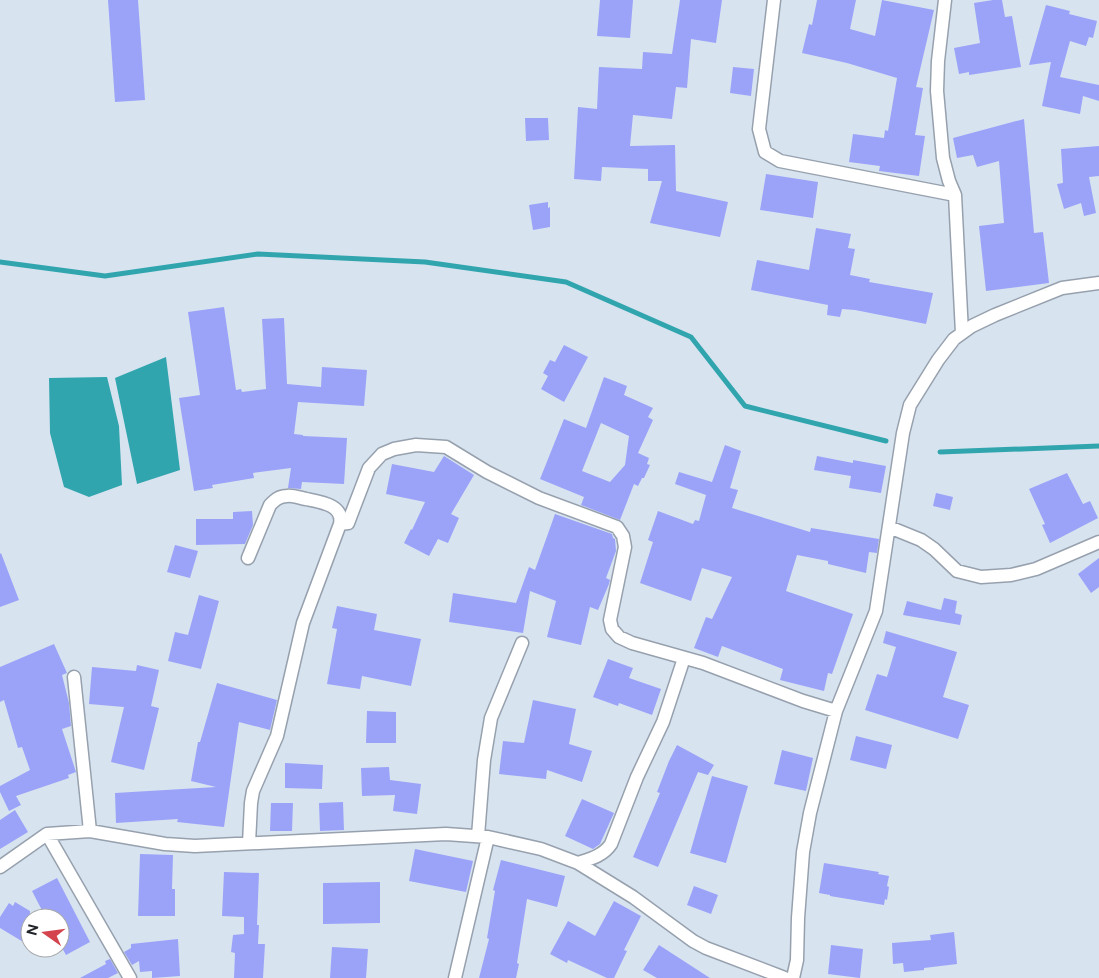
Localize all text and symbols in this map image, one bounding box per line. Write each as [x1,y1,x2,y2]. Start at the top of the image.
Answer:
north arrow [20,908,70,958]
text: N [23,923,41,937]

